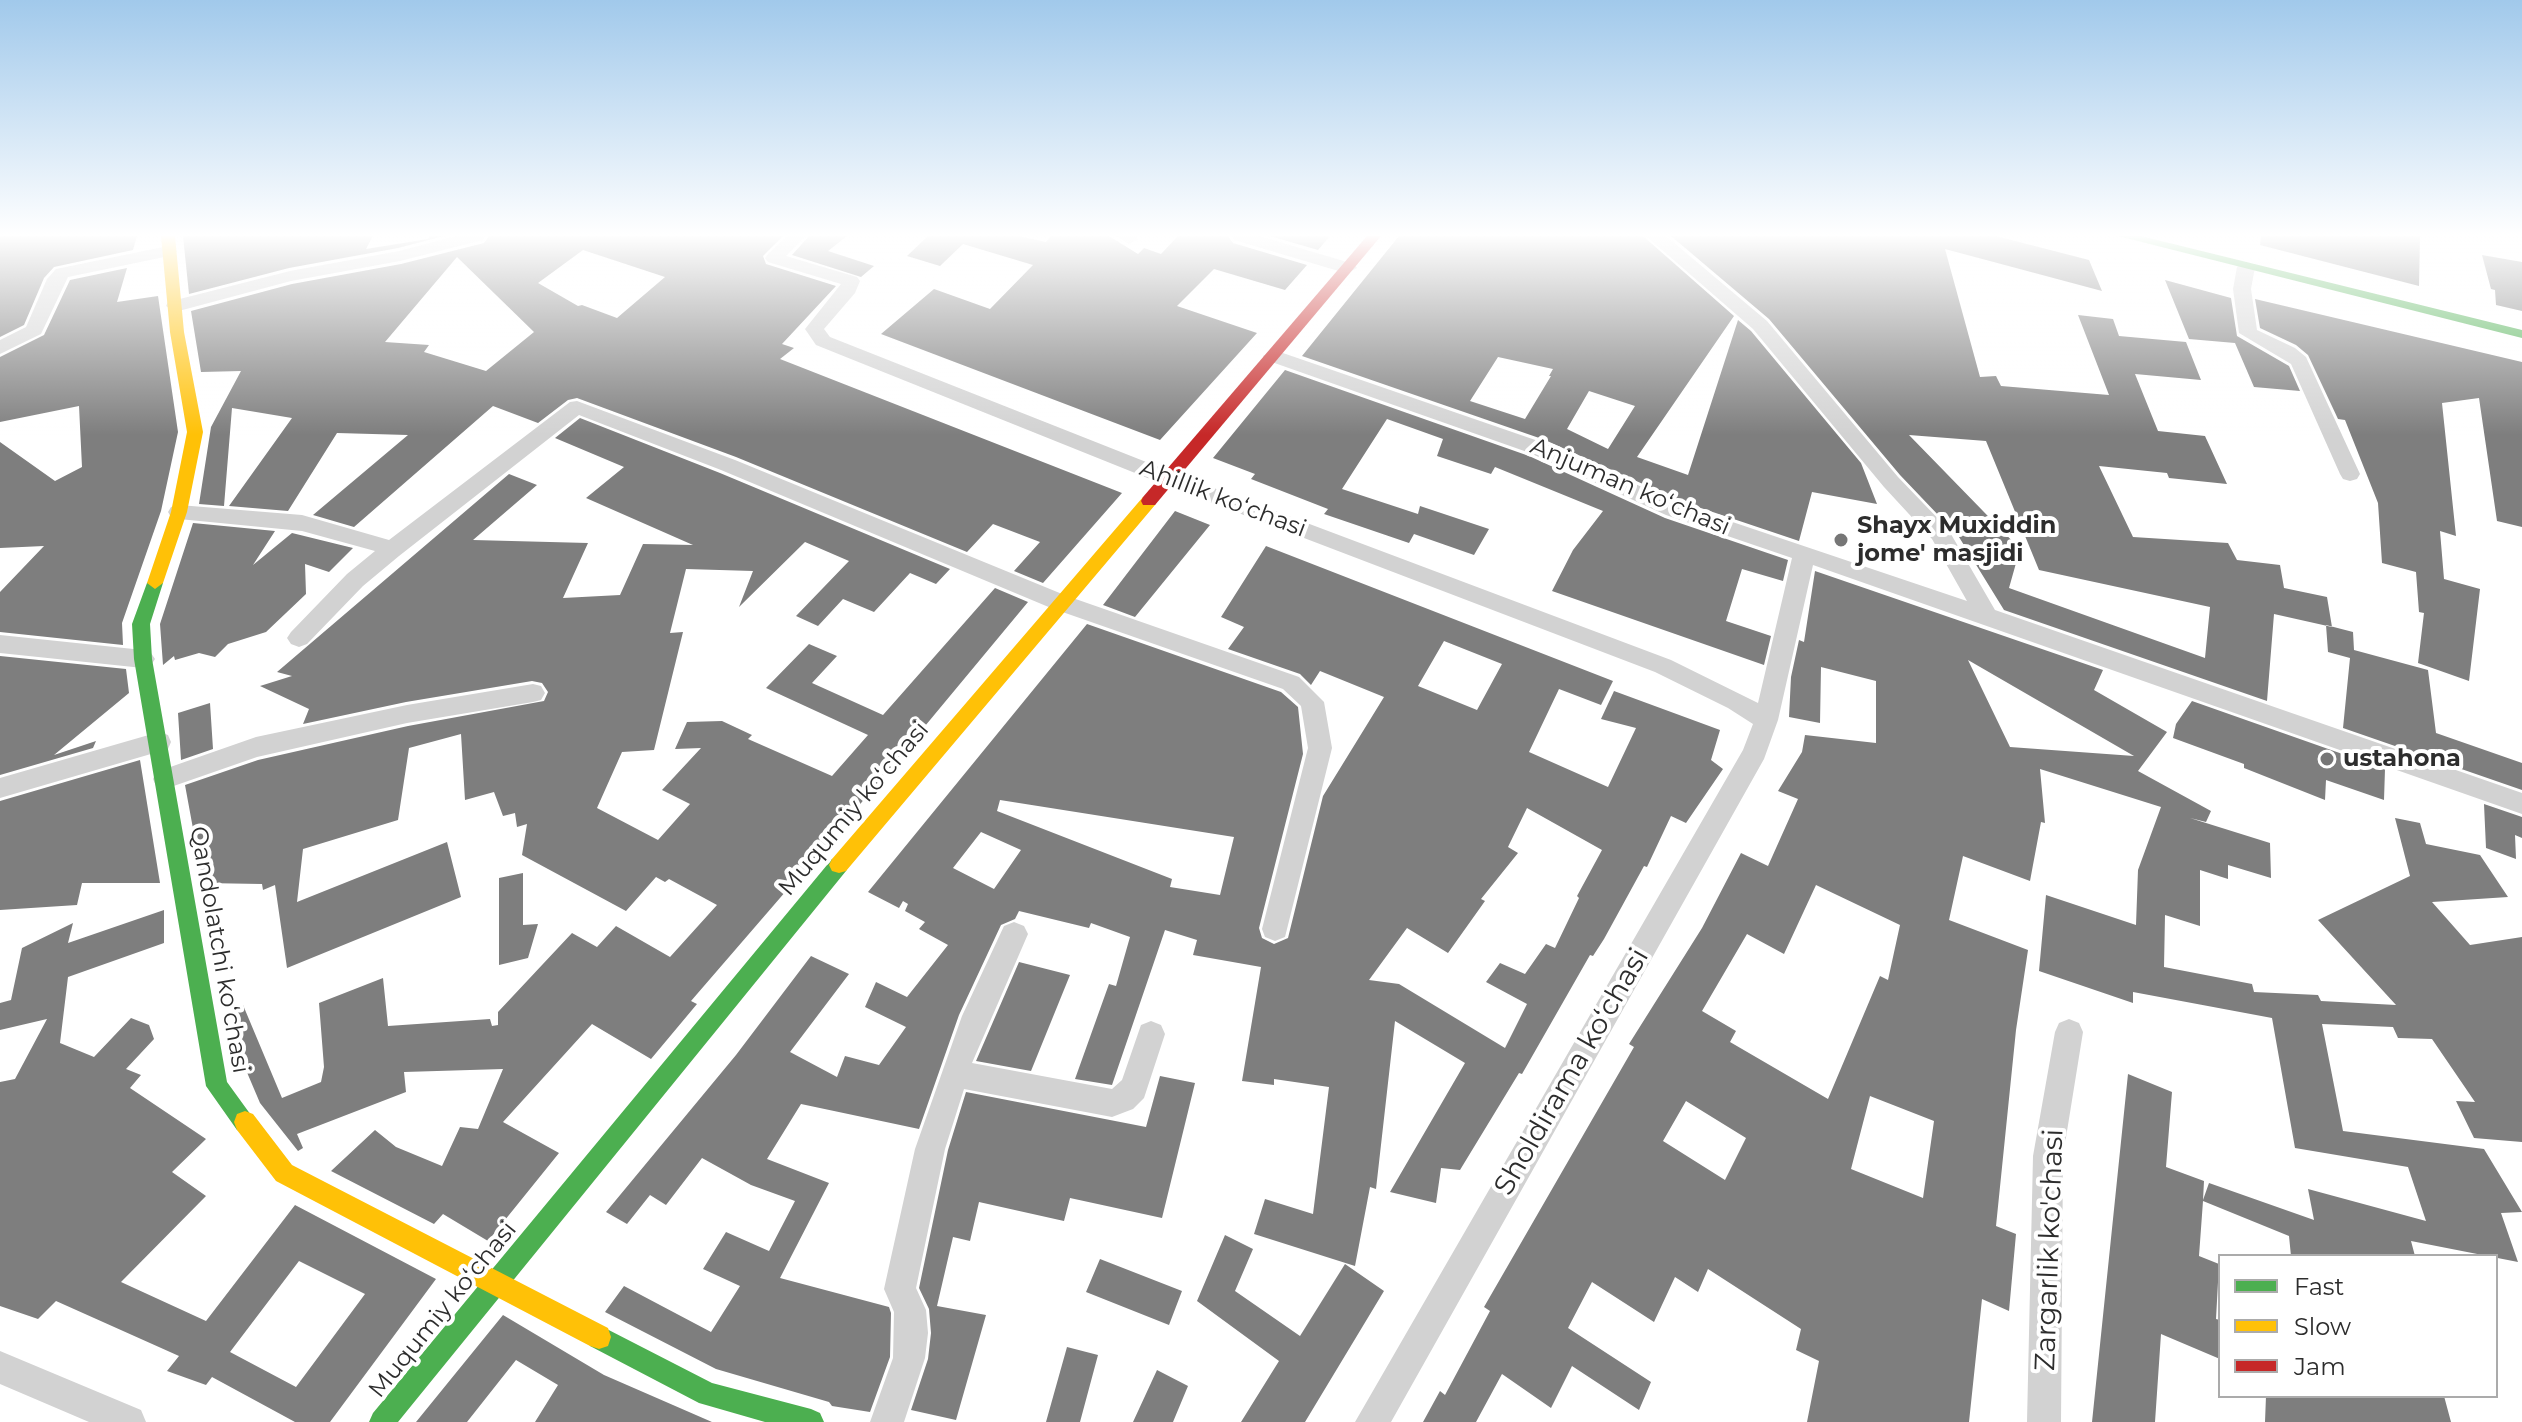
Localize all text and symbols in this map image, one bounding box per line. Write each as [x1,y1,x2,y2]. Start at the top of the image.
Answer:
street label: Anjuman koʻchasi [1526,432,1734,542]
street label: Ahillik koʻchasi [1136,454,1310,544]
place label: Shayx Muxiddin jome' masjidi [1857,512,2056,568]
marker: Shayx Muxiddin jome' masjidi [1832,531,1850,549]
street label: Muqumiy koʻchasi [773,716,935,902]
place label: ustahona [2343,745,2461,773]
marker: ustahona [2318,750,2336,768]
street label: Qandolatchi koʻchasi [183,824,255,1076]
street label: Sholdirama ko‘chasi [1488,943,1656,1201]
street label: Zargarlik ko'chasi [2029,1128,2071,1372]
street label: Muqumiy koʻchasi [363,1216,523,1404]
legend [2218,1254,2498,1398]
text: Fast [2294,1272,2344,1301]
text: Slow [2294,1312,2351,1341]
text: Jam [2294,1352,2346,1381]

